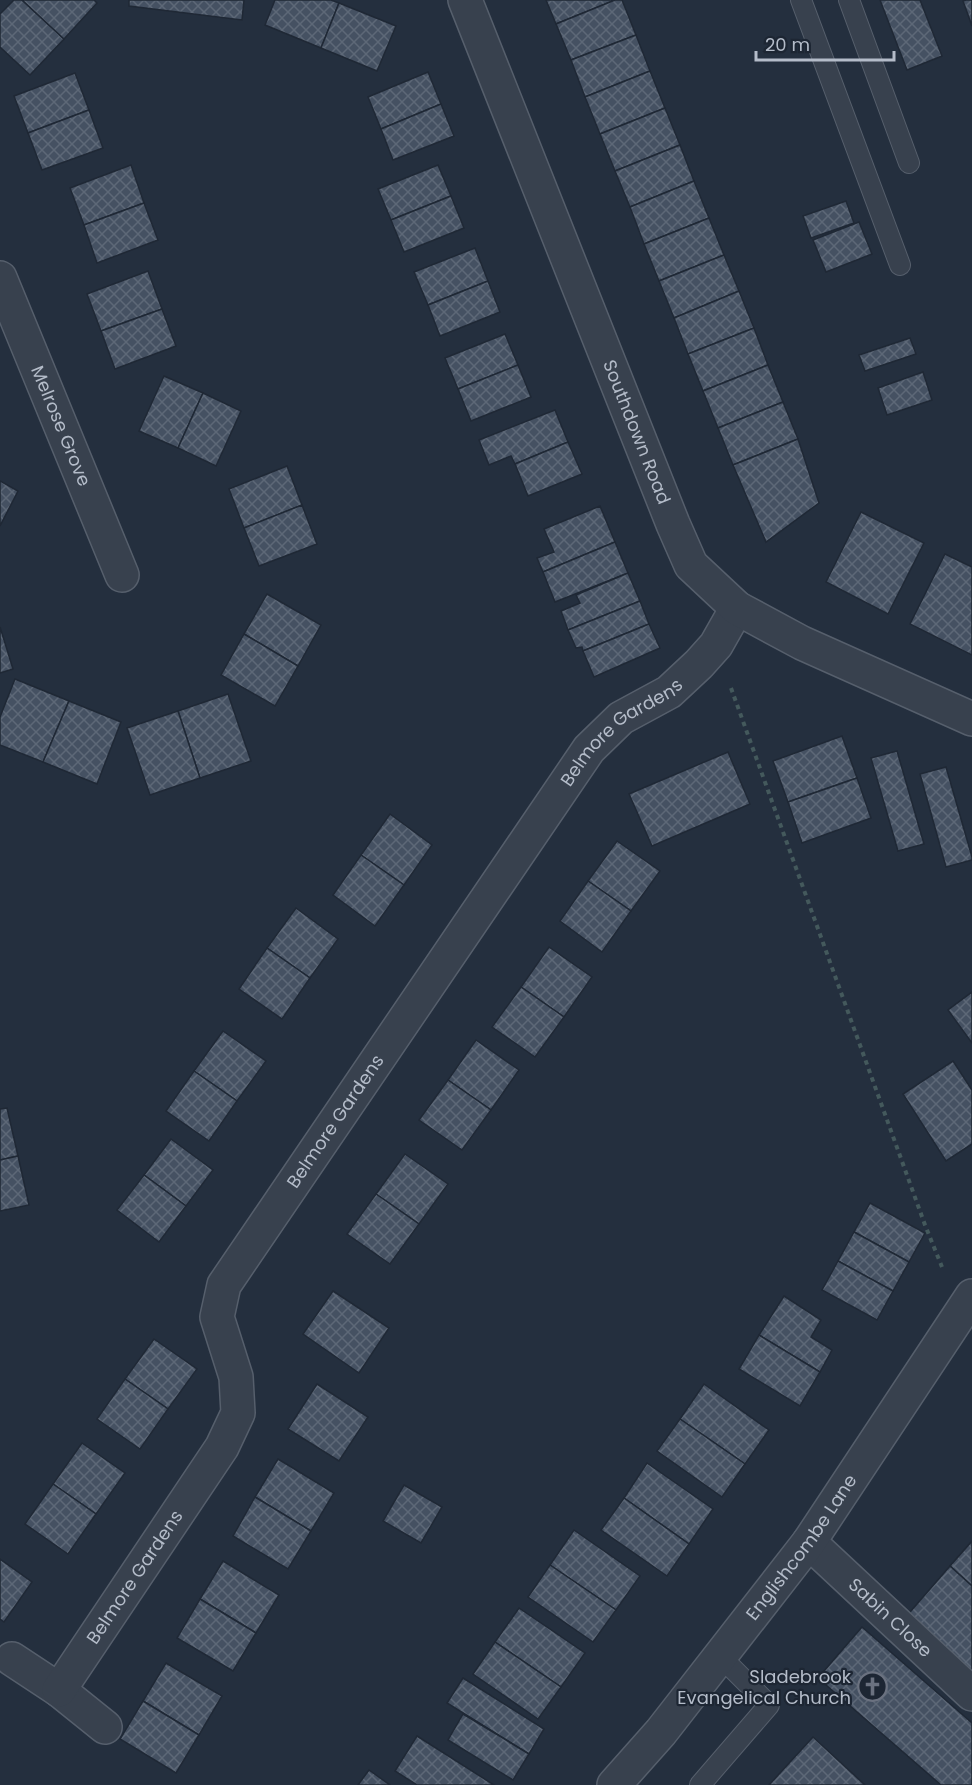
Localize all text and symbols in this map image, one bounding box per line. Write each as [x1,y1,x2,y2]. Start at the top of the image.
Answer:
scale bar [756,24,894,62]
text: 20 m [765,32,810,57]
street label: Southdown Road [597,356,677,508]
street label: Melrose Grove [25,362,97,490]
street label: Belmore Gardens [554,672,688,791]
street label: Belmore Gardens [281,1049,389,1193]
street label: Englishcombe Lane [740,1469,862,1625]
street label: Belmore Gardens [80,1505,188,1649]
street label: Sabin Close [843,1572,938,1663]
place label: Sladebrook Evangelical Church [677,1664,852,1710]
church icon: Sladebrook Evangelical Church [856,1671,888,1703]

